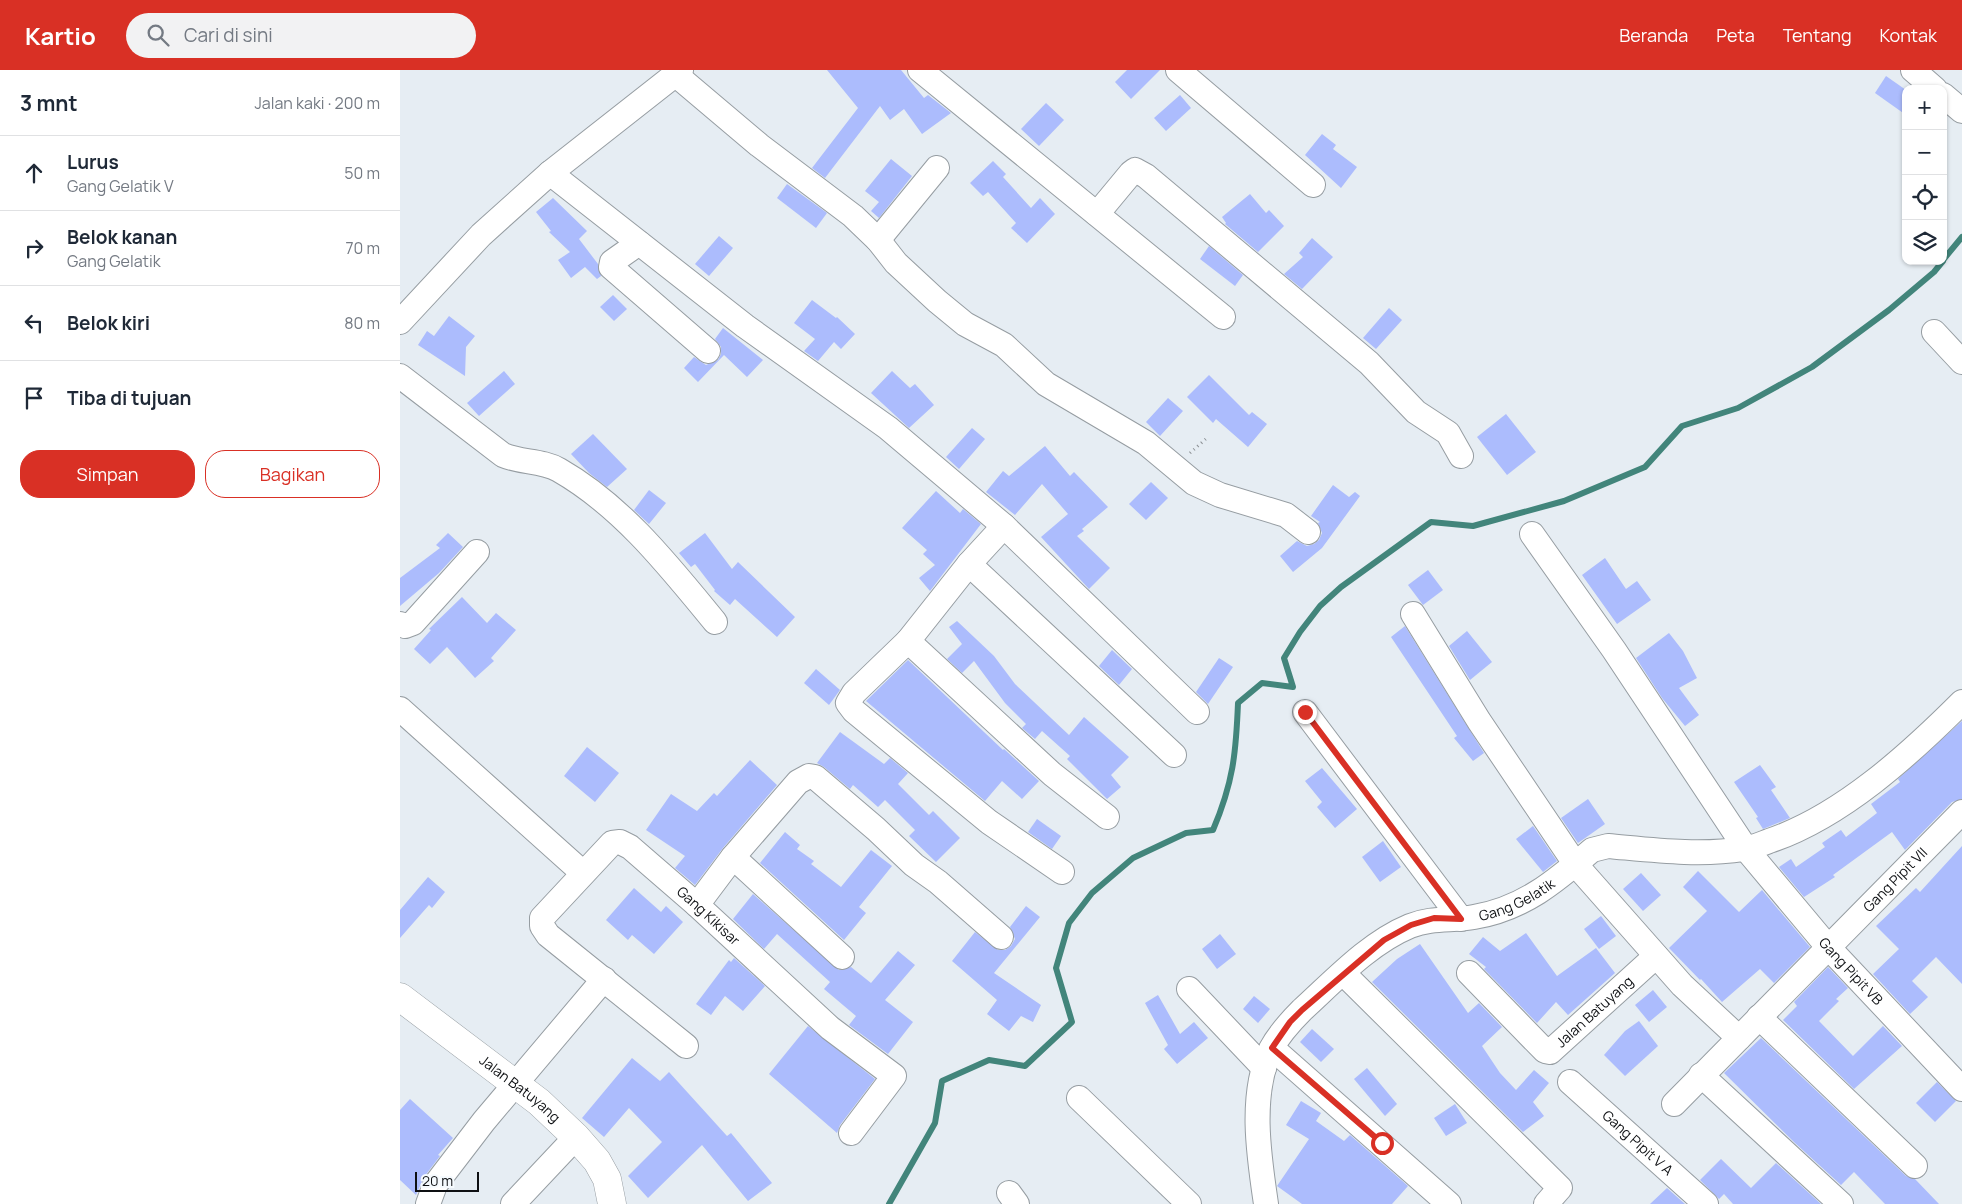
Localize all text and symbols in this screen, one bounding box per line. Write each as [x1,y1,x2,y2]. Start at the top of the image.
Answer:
search box [126,13,476,58]
text: Kartio [25,19,96,52]
icon: search [144,21,172,49]
text: Cari di sini [184,22,273,48]
text: Beranda [1619,23,1688,47]
text: Peta [1716,23,1755,47]
text: Tentang [1783,23,1852,47]
text: Kontak [1880,23,1937,47]
map controls [1902,85,1947,265]
button: + [1902,85,1947,130]
text: 3 mnt [20,89,78,117]
text: Jalan kaki · 200 m [254,92,380,114]
button: − [1902,130,1947,175]
text: Lurus [67,149,119,175]
icon: ahead [20,159,48,187]
text: 50 m [344,162,380,184]
text: Gang Gelatik V [67,175,174,197]
button: locate [1902,175,1947,220]
button: layers [1902,220,1947,265]
text: Belok kanan [67,224,177,250]
icon: right [20,234,48,262]
text: 70 m [345,237,380,259]
text: Gang Gelatik [67,250,161,272]
icon: left [20,309,48,337]
text: Belok kiri [67,310,150,336]
text: 80 m [344,312,380,334]
icon: arrive [20,384,48,412]
text: Tiba di tujuan [67,385,191,411]
button: Simpan [20,450,195,498]
button: Bagikan [205,450,380,498]
route end [1294,701,1317,724]
street label: Gang Pipit VII [1859,843,1931,916]
street label: Gang Gelatik [1477,873,1559,925]
street label: Gang Kikisar [673,882,744,949]
street label: Gang Pipit VB [1815,933,1888,1009]
street label: Jalan Batuyang [1551,971,1637,1051]
street label: Jalan Batuyang [476,1050,565,1126]
street label: Gang Pipit V A [1599,1106,1678,1179]
route start [1371,1132,1394,1155]
scale bar [415,1169,479,1192]
text: 20 m [422,1171,453,1190]

